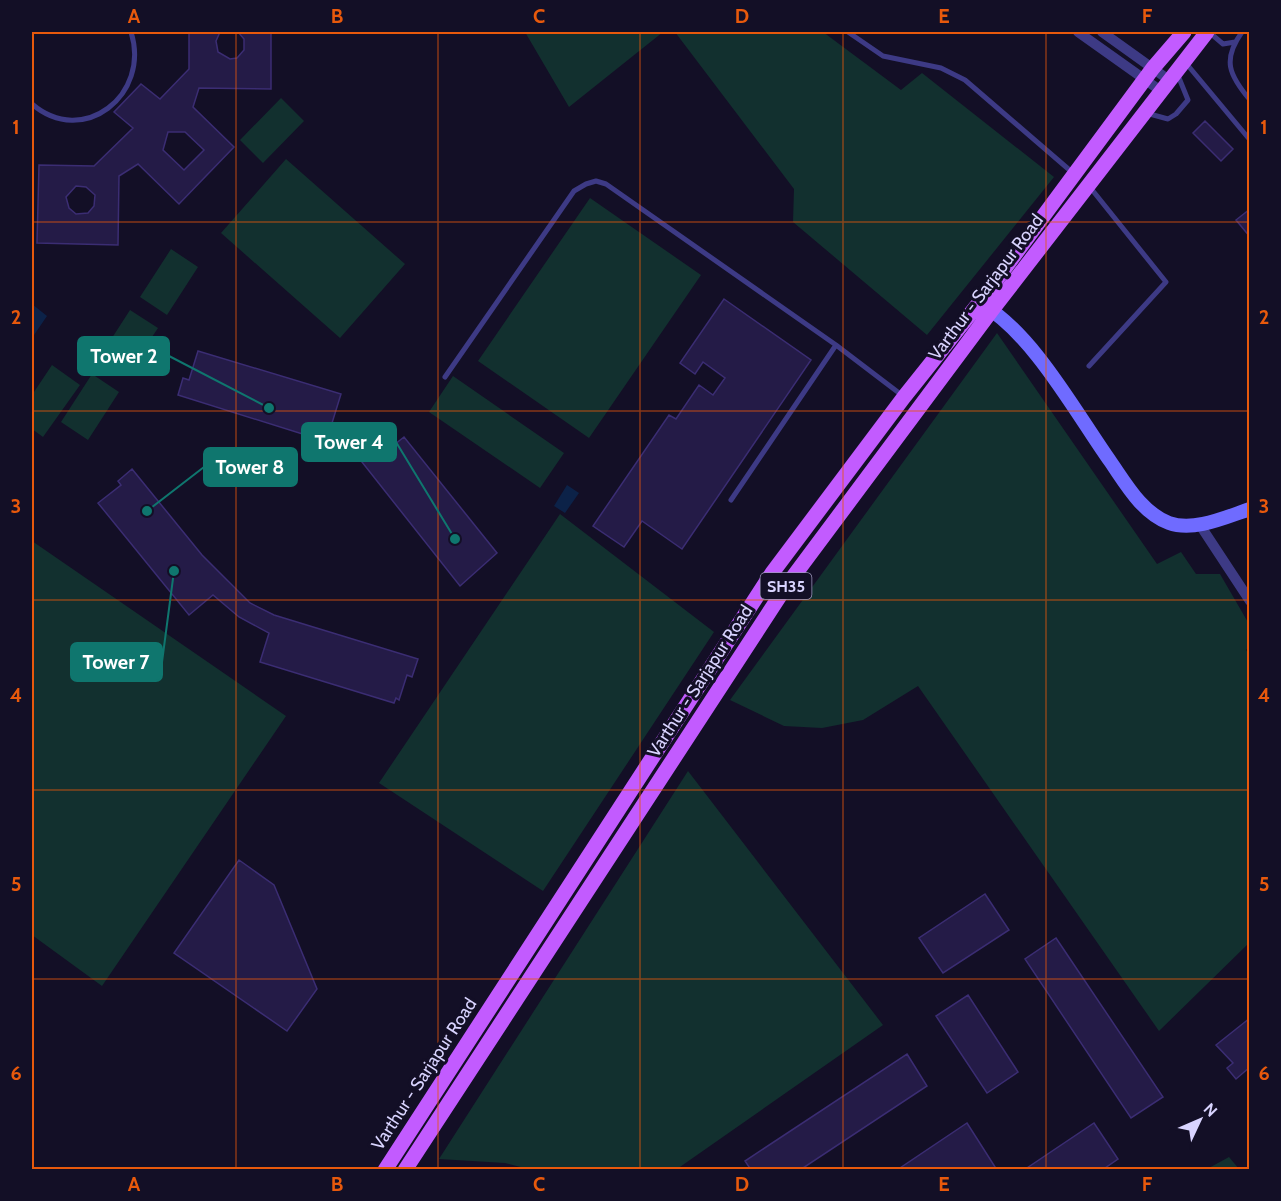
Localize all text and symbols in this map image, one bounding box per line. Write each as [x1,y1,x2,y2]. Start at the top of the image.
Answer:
text: A [128,4,141,28]
text: B [331,4,343,28]
text: C [533,4,545,28]
text: D [735,4,749,28]
text: E [938,4,950,28]
text: F [1142,4,1153,28]
text: 1 [12,115,20,139]
text: 1 [1260,115,1268,139]
street label: Varthur - Sarjapur Road [924,210,1048,364]
text: 2 [11,305,21,329]
text: 2 [1259,305,1269,329]
callout: Tower 2 [78,337,169,375]
text: Tower 2 [90,344,158,368]
callout: Tower 4 [302,423,396,461]
text: Tower 4 [314,430,384,454]
callout: Tower 8 [204,448,297,486]
text: Tower 8 [216,455,284,479]
text: 3 [11,494,21,518]
text: 3 [1259,494,1269,518]
road number: SH35 [760,573,812,599]
street label: Varthur - Sarjapur Road [643,601,757,761]
callout: Tower 7 [71,643,162,681]
text: Tower 7 [83,650,150,674]
text: 4 [10,683,22,707]
text: 4 [1258,683,1270,707]
text: 5 [11,872,21,896]
text: 5 [1259,872,1269,896]
street label: Varthur - Sarjapur Road [367,994,481,1154]
text: 6 [10,1061,22,1085]
text: 6 [1258,1061,1270,1085]
north arrow [1170,1090,1230,1150]
text: N [1200,1099,1221,1121]
text: A [128,1172,141,1196]
text: B [331,1172,343,1196]
text: C [533,1172,545,1196]
text: D [735,1172,749,1196]
text: E [938,1172,950,1196]
text: F [1142,1172,1153,1196]

